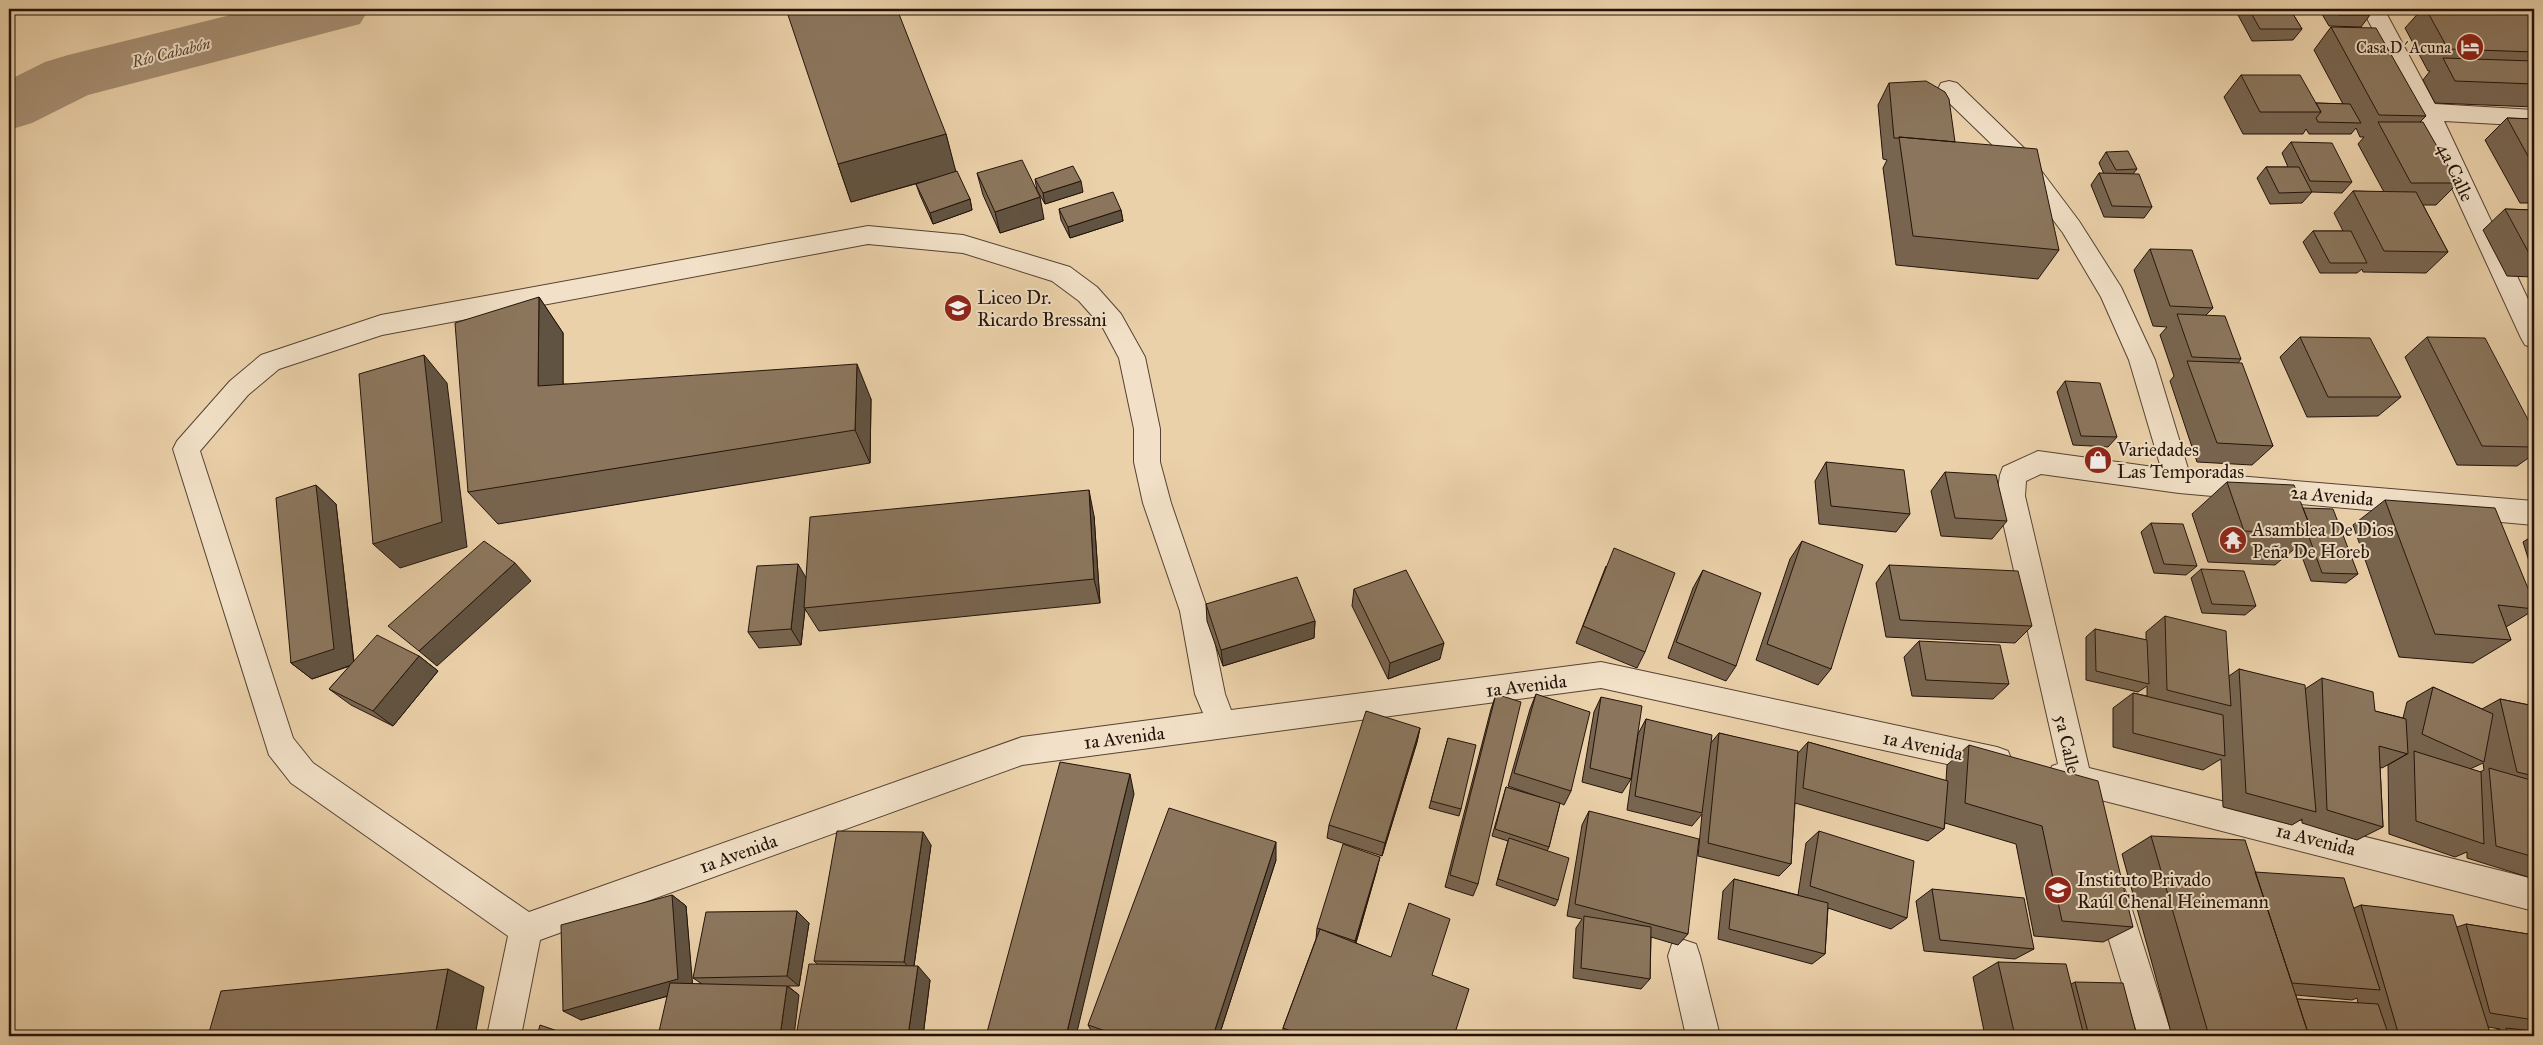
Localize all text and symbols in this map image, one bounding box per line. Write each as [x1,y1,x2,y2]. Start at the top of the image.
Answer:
hotel icon: Casa D´Acuna [2455,32,2485,62]
water label: Río Cahabón [129,33,213,72]
place label: Casa D´Acuna [2356,38,2451,57]
street label: 4a Calle [2432,139,2479,205]
place label: Liceo Dr. Ricardo Bressani [977,286,1107,331]
school or university icon: Liceo Dr. Ricardo Bressani [943,293,973,323]
place label: Variedades Las Temporadas [2116,438,2244,483]
shop icon: Variedades Las Temporadas [2083,445,2113,475]
street label: 2a Avenida [2289,480,2375,511]
place label: Asamblea De Dios Peña De Horeb [2251,518,2394,563]
temple icon: Asamblea De Dios Peña De Horeb [2218,525,2248,555]
street label: 1a Avenida [1484,669,1569,702]
street label: 5a Calle [2050,712,2085,776]
street label: 1a Avenida [1082,721,1167,754]
street label: 1a Avenida [1881,726,1966,765]
street label: 1a Avenida [2274,818,2359,861]
street label: 1a Avenida [696,828,781,878]
place label: Instituto Privado Raúl Chenal Heinemann [2077,868,2269,913]
school or university icon: Instituto Privado Raúl Chenal Heinemann [2043,875,2073,905]

